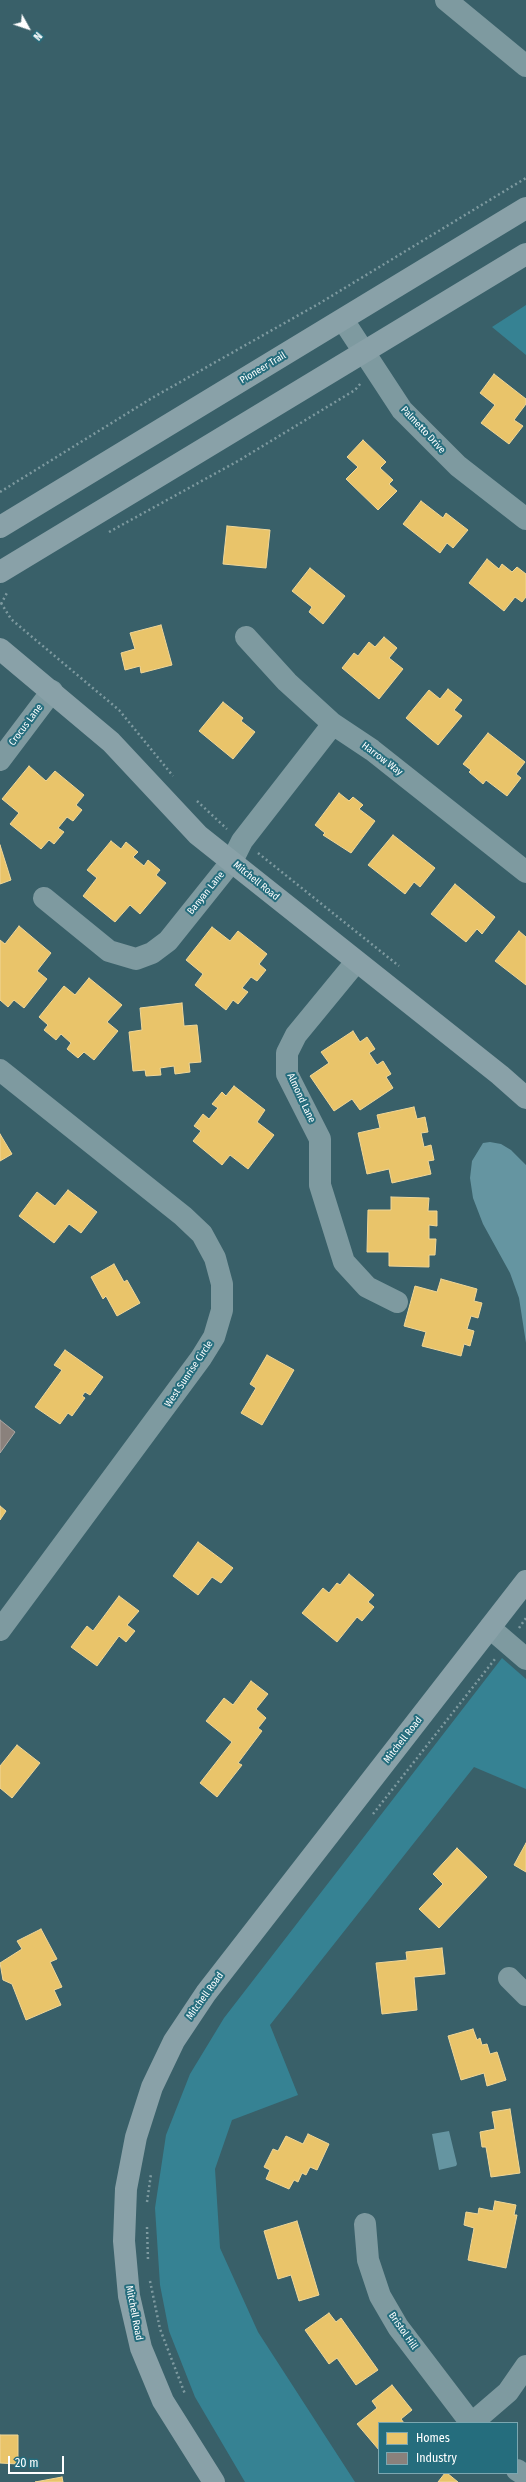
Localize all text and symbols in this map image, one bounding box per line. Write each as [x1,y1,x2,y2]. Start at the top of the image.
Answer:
north arrow [8,8,48,48]
text: N [30,29,45,43]
street label: Pioneer Trail [238,350,288,386]
street label: Palmetto Drive [398,404,448,456]
street label: Crocus Lane [6,702,46,748]
street label: Harrow Way [359,740,405,778]
street label: Mitchell Road [231,859,281,903]
street label: Banyan Lane [185,869,227,917]
street label: Almond Lane [284,1071,318,1125]
street label: West Sunrise Circle [162,1338,216,1410]
street label: Mitchell Road [381,1714,425,1766]
street label: Mitchell Road [184,1970,226,2022]
street label: Mitchell Road [123,2285,145,2341]
street label: Bristol Hill [386,2310,420,2352]
legend [378,2422,518,2474]
text: Homes [416,2431,450,2445]
scale bar [10,2448,66,2474]
text: Industry [416,2451,457,2465]
text: 20 m [15,2456,39,2470]

